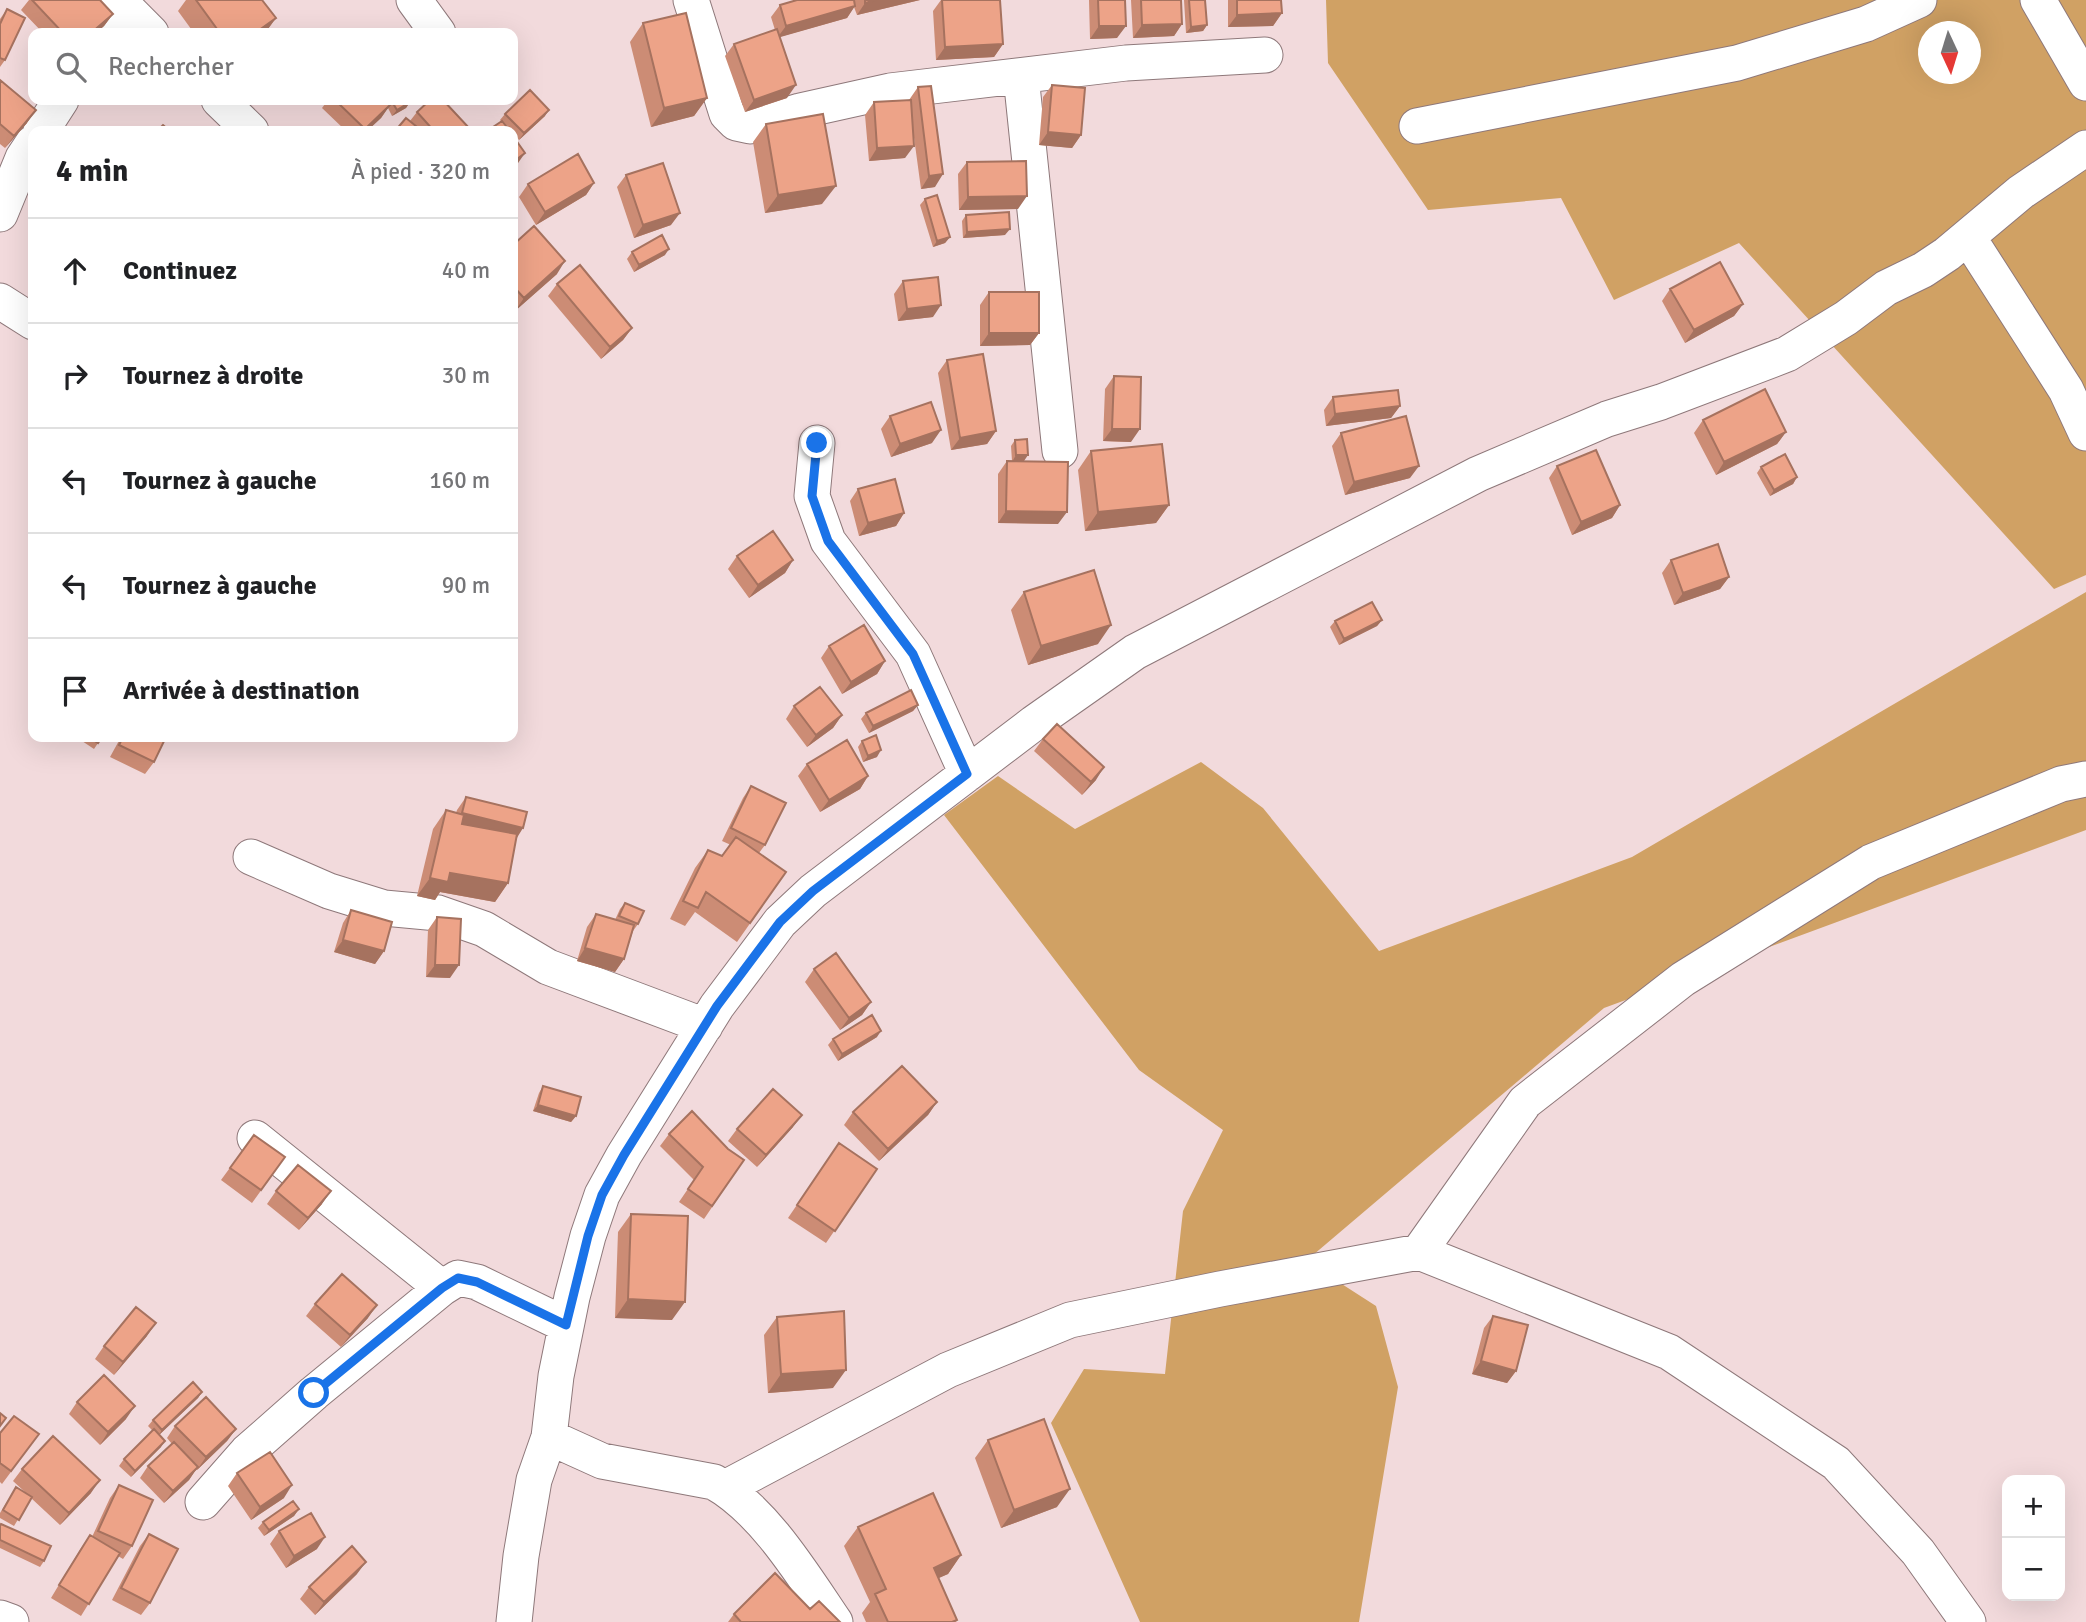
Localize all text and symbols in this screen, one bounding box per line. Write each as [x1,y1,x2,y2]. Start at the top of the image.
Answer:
north arrow [1918,21,1981,84]
search box [28,28,518,105]
icon: search [52,48,90,86]
text: Rechercher [108,51,234,83]
text: 4 min [56,153,128,190]
text: À pied · 320 m [351,157,490,186]
icon: ahead [56,252,94,290]
text: Continuez [123,255,237,287]
text: 40 m [442,256,490,285]
icon: right [56,357,94,395]
text: Tournez à droite [123,360,303,392]
text: 30 m [442,361,490,390]
route end [801,427,832,458]
icon: left [56,462,94,500]
text: Tournez à gauche [123,465,317,497]
text: 160 m [429,466,490,495]
icon: left [56,567,94,605]
text: Tournez à gauche [123,570,317,602]
text: 90 m [442,571,490,600]
icon: arrive [56,672,94,710]
text: Arrivée à destination [123,675,360,707]
route start [298,1377,329,1408]
map controls [2002,1475,2065,1601]
button: + [2002,1475,2065,1538]
button: − [2002,1538,2065,1601]

